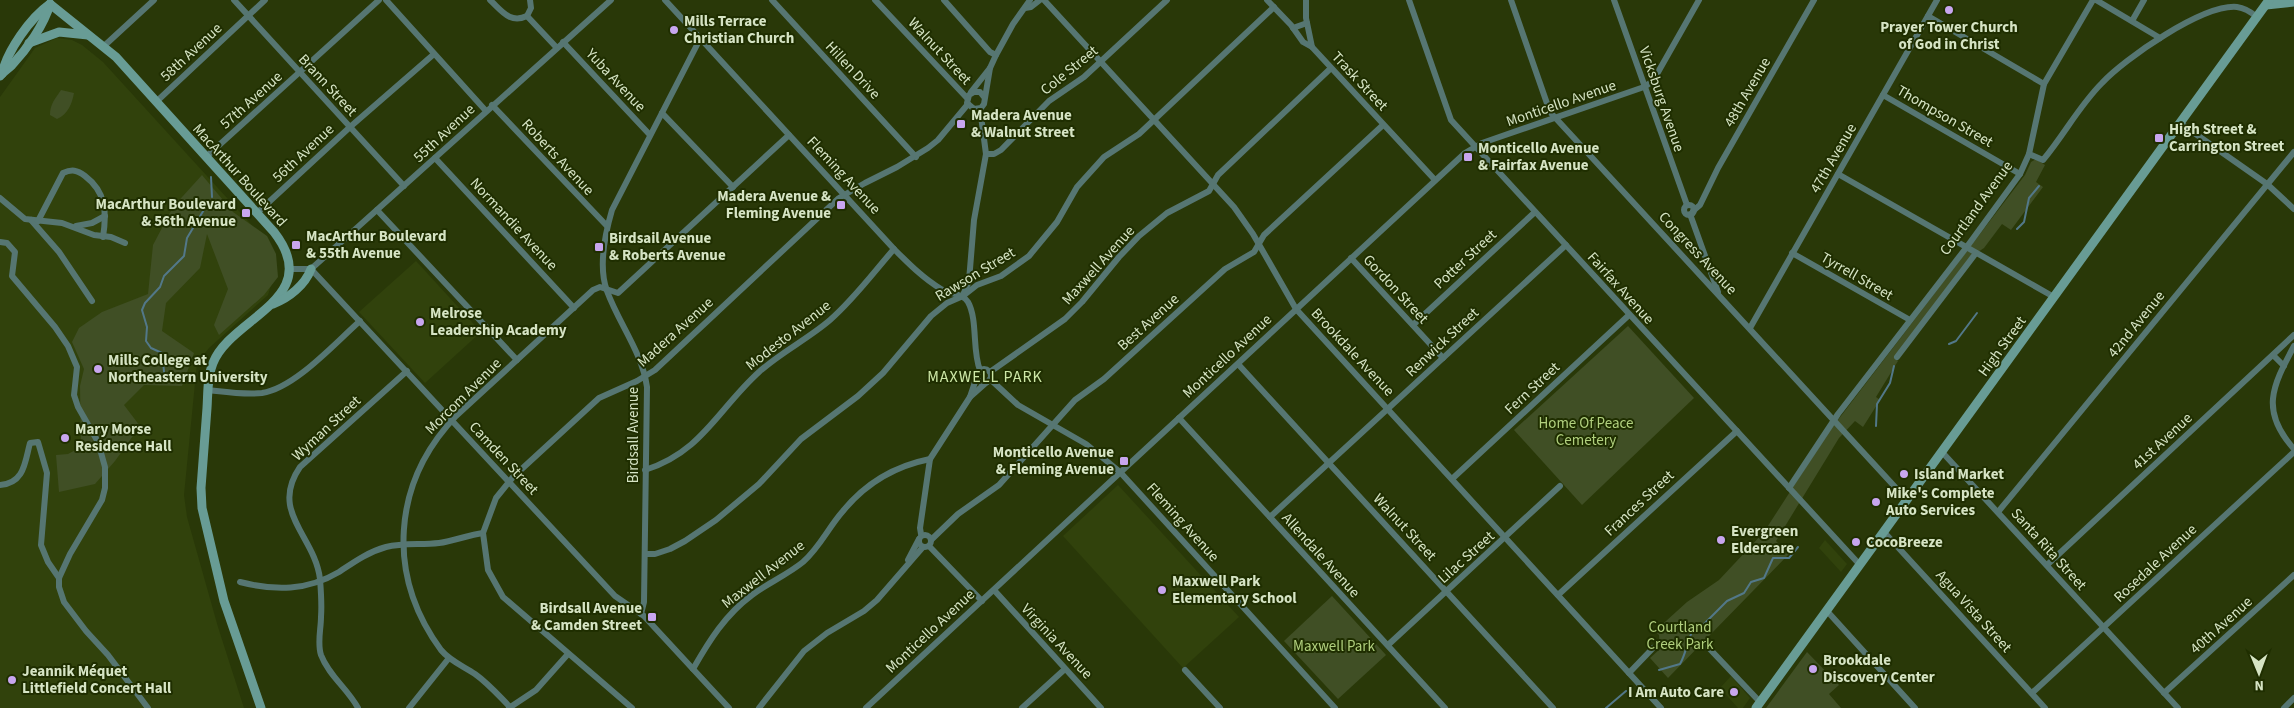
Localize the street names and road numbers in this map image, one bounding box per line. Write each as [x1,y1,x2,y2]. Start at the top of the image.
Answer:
street label: Walnut Street [903,13,976,90]
street label: 58th Avenue [156,18,227,86]
street label: Hillen Drive [820,37,885,104]
street label: Cole Street [1036,41,1103,100]
street label: Yuba Avenue [580,43,650,117]
street label: Vicksburg Avenue [1634,44,1689,155]
street label: Trask Street [1327,47,1393,116]
street label: Brann Street [293,50,362,121]
street label: 48th Avenue [1719,53,1776,131]
street label: 57th Avenue [216,67,287,134]
street label: Monticello Avenue [1503,75,1619,132]
street label: Thompson Street [1893,80,1997,153]
street label: 55th Avenue [409,99,480,167]
street label: Roberts Avenue [517,114,599,200]
street label: MacArthur Boulevard [188,119,292,232]
street label: 56th Avenue [268,119,339,187]
street label: 47th Avenue [1805,119,1862,197]
street label: Fleming Avenue [802,132,885,219]
street label: Courtland Avenue [1935,157,2018,260]
street label: Normandie Avenue [465,173,562,275]
street label: Congress Avenue [1654,207,1742,300]
street label: Maxwell Avenue [1057,221,1140,310]
street label: Potter Street [1429,225,1501,294]
street label: Rawson Street [931,242,1019,307]
street label: Tyrrell Street [1817,247,1897,306]
street label: Fairfax Avenue [1582,248,1659,329]
street label: Gordon Street [1358,250,1433,329]
street label: 42nd Avenue [2103,286,2170,362]
street label: Best Avenue [1113,289,1184,356]
street label: Madera Avenue [633,292,718,372]
street label: Modesto Avenue [741,295,835,375]
street label: Renwick Street [1401,303,1484,382]
street label: Brookdale Avenue [1306,304,1399,401]
street label: Monticello Avenue [1178,309,1277,403]
street label: High Street [1973,312,2031,381]
street label: Morcom Avenue [420,353,506,439]
street label: Fern Street [1500,357,1565,419]
street label: Birdsall Avenue [623,387,644,483]
street label: Wyman Street [287,391,366,466]
street label: 41st Avenue [2128,408,2197,475]
street label: Camden Street [464,417,543,500]
street label: Frances Street [1600,465,1679,541]
street label: Fleming Avenue [1141,478,1224,566]
street label: Walnut Street [1368,489,1441,566]
street label: Santa Rita Street [2006,504,2091,595]
street label: Allendale Avenue [1277,508,1365,602]
street label: Rosedale Avenue [2109,519,2201,607]
street label: Lilac Street [1433,526,1499,589]
street label: Maxwell Avenue [717,535,809,614]
street label: Agua Vista Street [1931,565,2016,657]
street label: Monticello Avenue [881,584,980,678]
street label: 40th Avenue [2186,592,2257,659]
street label: Virginia Avenue [1016,599,1097,684]

